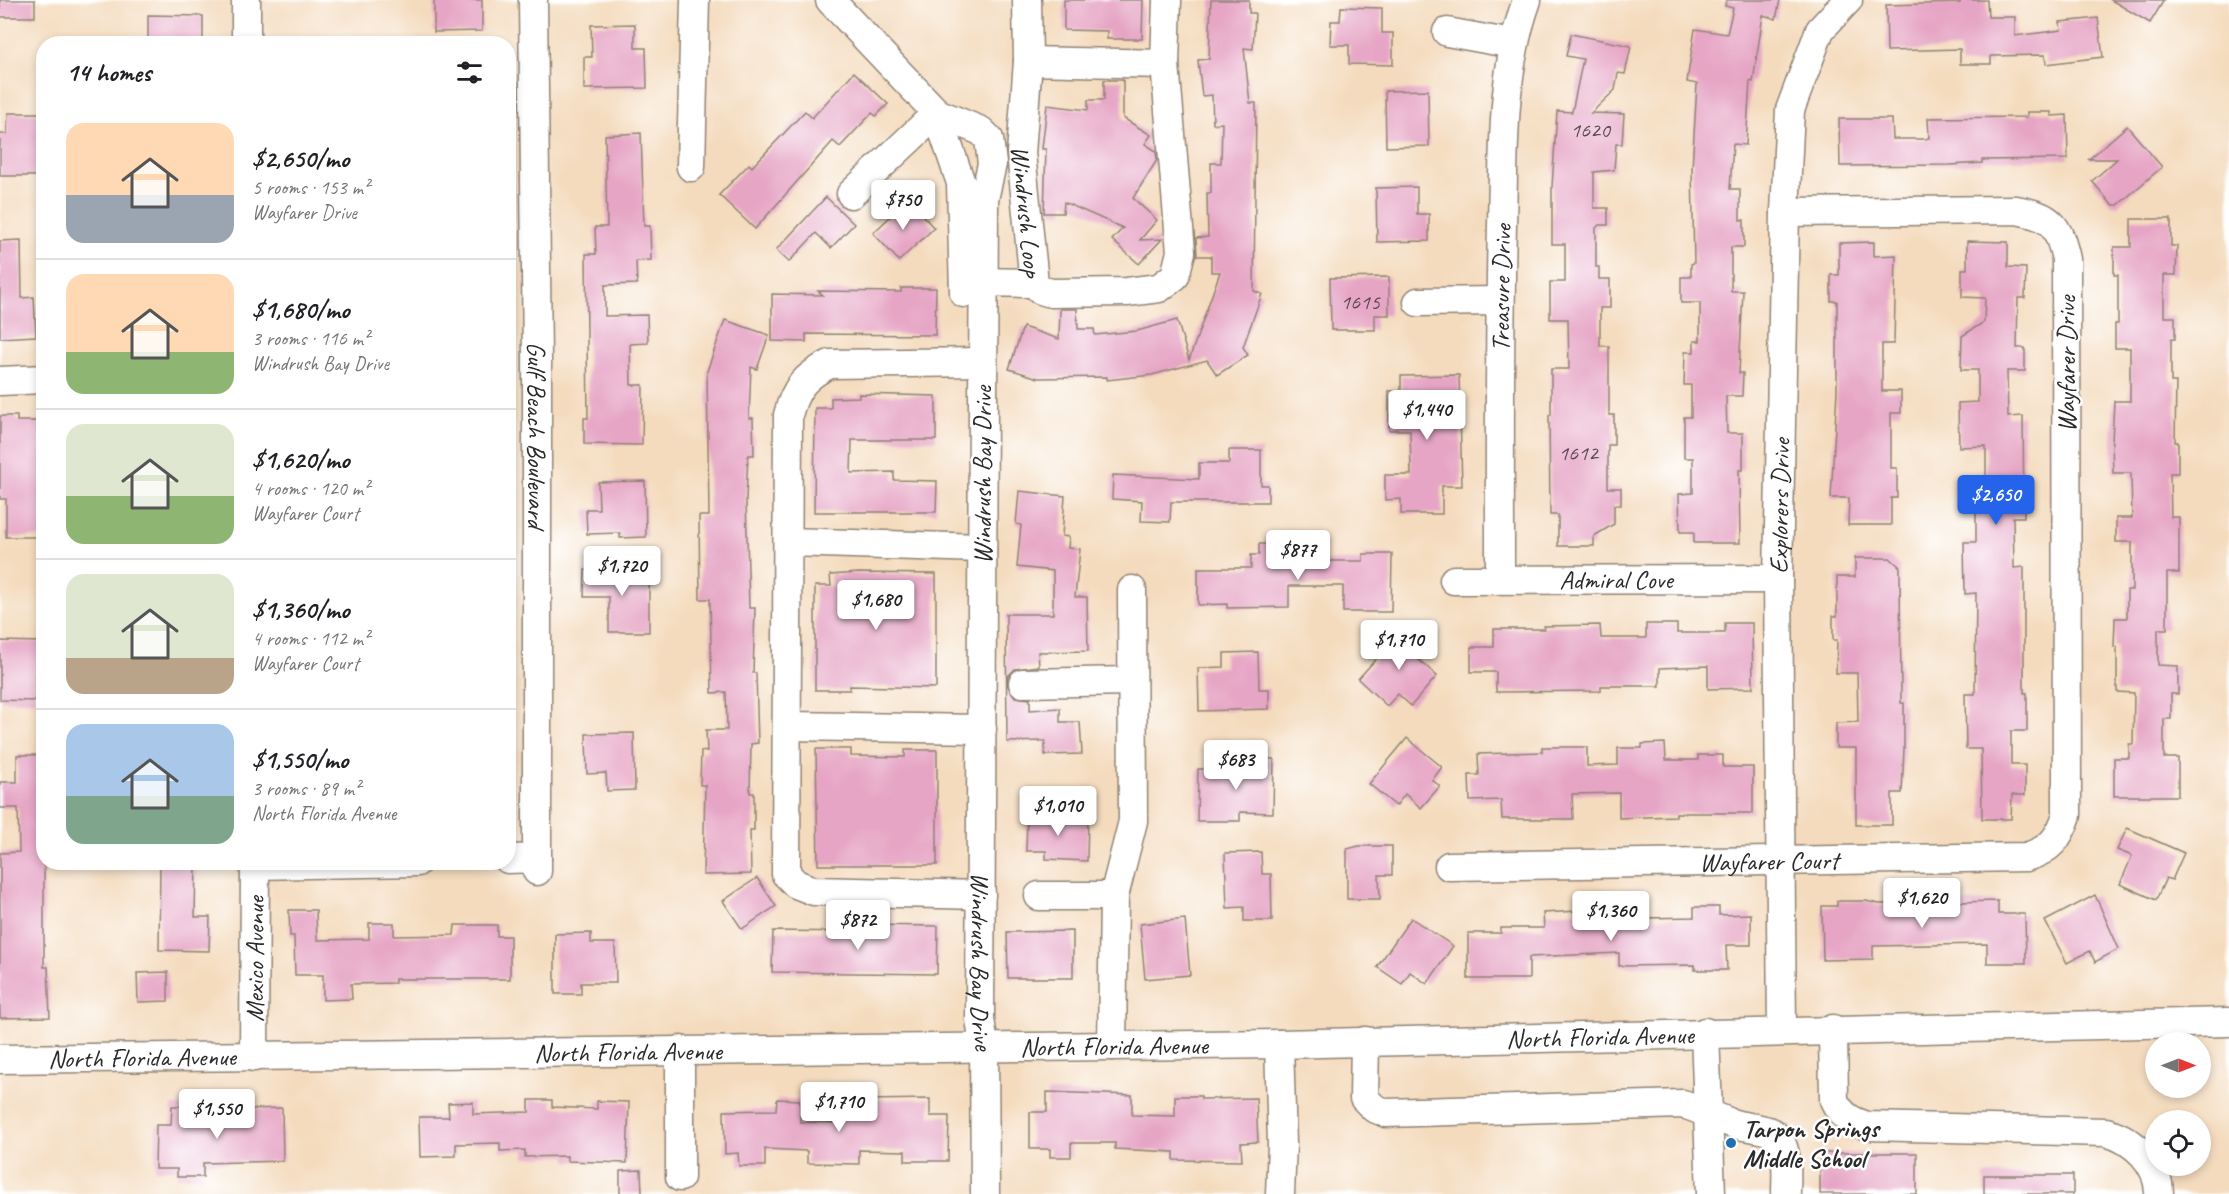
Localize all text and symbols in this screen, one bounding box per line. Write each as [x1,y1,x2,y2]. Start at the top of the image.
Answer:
text: 14 homes [66,56,151,89]
icon: filters [453,56,486,89]
house number: 1620 [1570,116,1612,144]
text: $2,650/mo [252,142,349,175]
street label: Windrush Loop [1003,144,1050,281]
icon: home [114,147,186,219]
text: 5 rooms · 153 m² [252,175,369,200]
pin: $750 [867,180,939,231]
text: $750 [885,187,921,212]
text: Wayfarer Drive [252,200,357,225]
street label: Treasure Drive [1484,222,1519,352]
house number: 1615 [1340,288,1381,316]
text: $1,680/mo [252,293,350,326]
street label: Wayfarer Drive [2050,294,2083,432]
icon: home [114,298,186,370]
text: 3 rooms · 116 m² [252,326,369,351]
street label: Gulf Beach Boulevard [520,342,553,532]
text: Windrush Bay Drive [252,351,389,376]
street label: Windrush Bay Drive [966,384,999,564]
pin: $1,440 [1378,390,1476,441]
text: $1,440 [1403,397,1451,422]
street label: Explorers Drive [1762,436,1798,574]
house number: 1612 [1558,439,1600,467]
text: $1,620/mo [252,443,350,476]
icon: home [114,448,186,520]
pin: $2,650 [1947,475,2045,526]
text: 4 rooms · 120 m² [252,476,369,501]
text: $2,650 [1971,482,2021,507]
text: Wayfarer Court [252,501,359,526]
pin: $877 [1262,530,1334,581]
text: $877 [1280,537,1316,562]
pin: $1,720 [573,546,671,597]
text: $1,720 [598,553,646,578]
street label: Admiral Cove [1559,563,1675,597]
pin: $1,680 [827,580,925,631]
text: $1,680 [851,587,901,612]
text: $1,360/mo [252,593,350,626]
icon: home [114,598,186,670]
pin: $1,710 [1350,620,1448,671]
text: 4 rooms · 112 m² [252,626,369,651]
text: $1,710 [1375,627,1423,652]
text: Wayfarer Court [252,651,359,676]
pin: $683 [1200,740,1272,791]
text: $1,550/mo [252,743,348,776]
text: $683 [1218,747,1254,772]
icon: home [114,748,186,820]
text: 3 rooms · 89 m² [252,776,360,801]
pin: $1,010 [1009,786,1107,837]
text: $1,010 [1034,793,1082,818]
text: North Florida Avenue [252,801,396,826]
street label: Wayfarer Court [1699,844,1842,879]
street label: Windrush Bay Drive [963,872,1001,1054]
pin: $1,620 [1873,878,1971,929]
text: $1,620 [1897,885,1947,910]
pin: $1,360 [1562,891,1660,942]
street label: Mexico Avenue [238,895,272,1022]
text: $1,360 [1586,898,1636,923]
pin: $872 [822,900,894,951]
text: $872 [840,907,876,932]
street label: North Florida Avenue [1506,1018,1696,1056]
street label: North Florida Avenue [1020,1029,1210,1064]
north arrow [2145,1032,2211,1098]
map controls [2145,1032,2211,1176]
street label: North Florida Avenue [534,1035,724,1070]
street label: North Florida Avenue [48,1040,238,1075]
pin: $1,710 [790,1082,888,1133]
pin: $1,550 [168,1089,266,1140]
text: $1,710 [815,1089,863,1114]
text: $1,550 [193,1096,241,1121]
button: locate [2145,1110,2211,1176]
place label: Tarpon Springs Middle School [1743,1112,1882,1175]
marker: Tarpon Springs Middle School [1724,1136,1738,1150]

